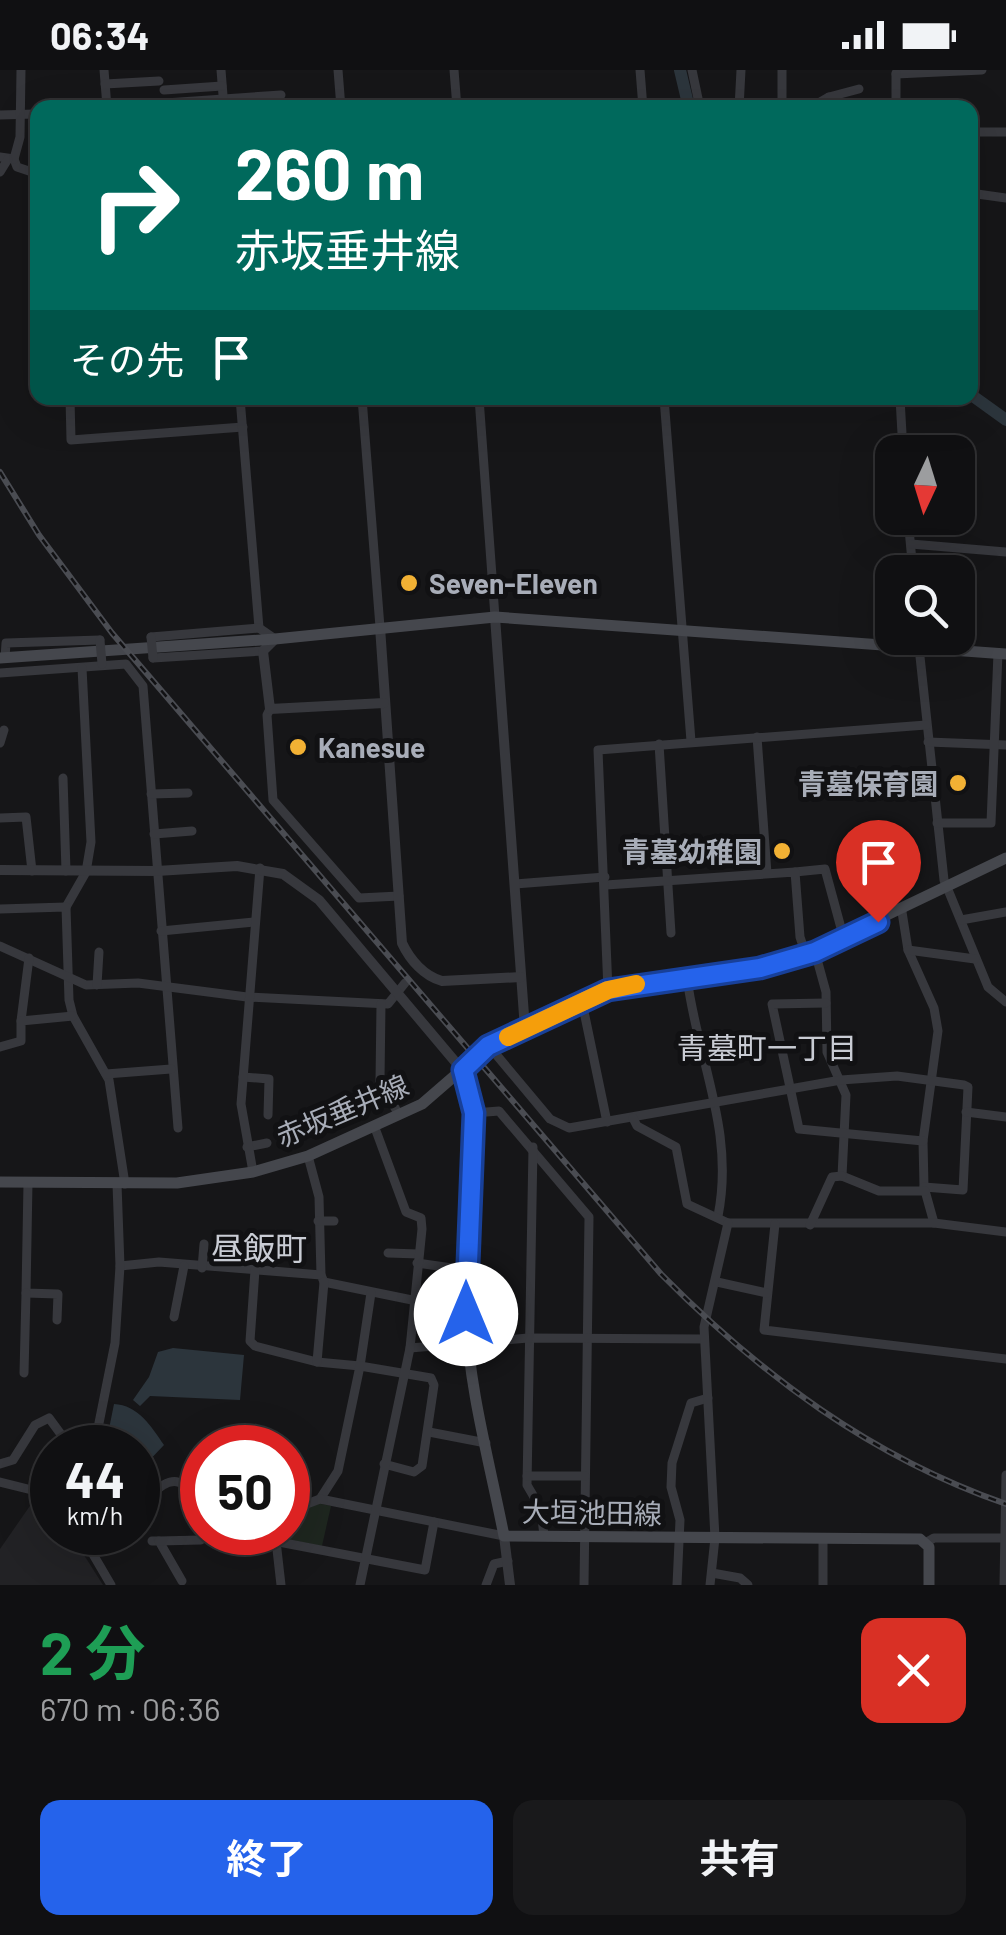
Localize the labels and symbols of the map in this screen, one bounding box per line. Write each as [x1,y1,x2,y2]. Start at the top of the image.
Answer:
north arrow [875,435,975,535]
place label: Seven-Eleven [429,566,598,600]
marker: Seven-Eleven [398,572,420,594]
place label: Kanesue [318,730,425,764]
marker: Kanesue [287,736,309,758]
place label: 青墓保育園 [798,766,938,800]
marker: 青墓保育園 [947,772,969,794]
pin [836,820,921,923]
place label: 青墓幼稚園 [622,834,762,868]
marker: 青墓幼稚園 [771,840,793,862]
district label: 青墓町一丁目 [677,1029,857,1065]
street label: 赤坂垂井線 [271,1067,413,1153]
district label: 昼飯町 [211,1228,307,1266]
position arrow [414,1262,518,1366]
speed limit sign: 50 [180,1425,310,1555]
street label: 大垣池田線 [522,1494,662,1530]

